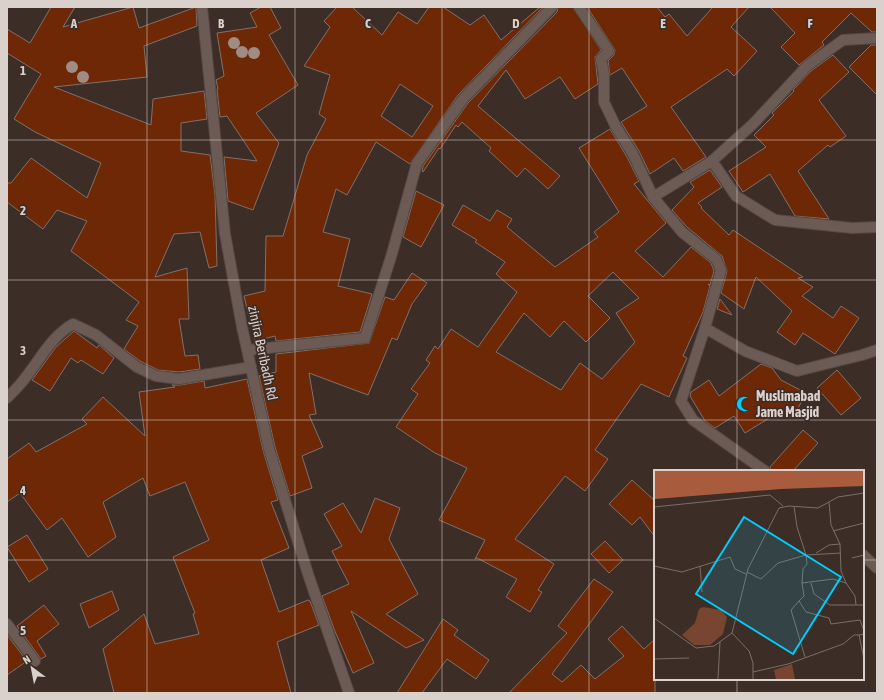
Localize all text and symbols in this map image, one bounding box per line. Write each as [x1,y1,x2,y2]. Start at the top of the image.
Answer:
text: A [70,16,78,31]
text: B [218,16,225,31]
text: C [365,16,371,31]
text: D [512,16,520,31]
text: E [660,16,666,31]
text: F [807,16,813,31]
text: 1 [20,63,26,78]
text: 2 [20,203,26,218]
street label: zinjira Beribadh Rd [245,304,281,402]
text: 3 [20,343,26,358]
place label: Muslimabad Jame Masjid [755,388,821,420]
mosque icon: Muslimabad Jame Masjid [735,395,753,413]
inset map [654,470,864,680]
text: 4 [19,483,26,498]
text: 5 [20,623,26,638]
north arrow [12,648,52,688]
text: N [21,653,33,666]

